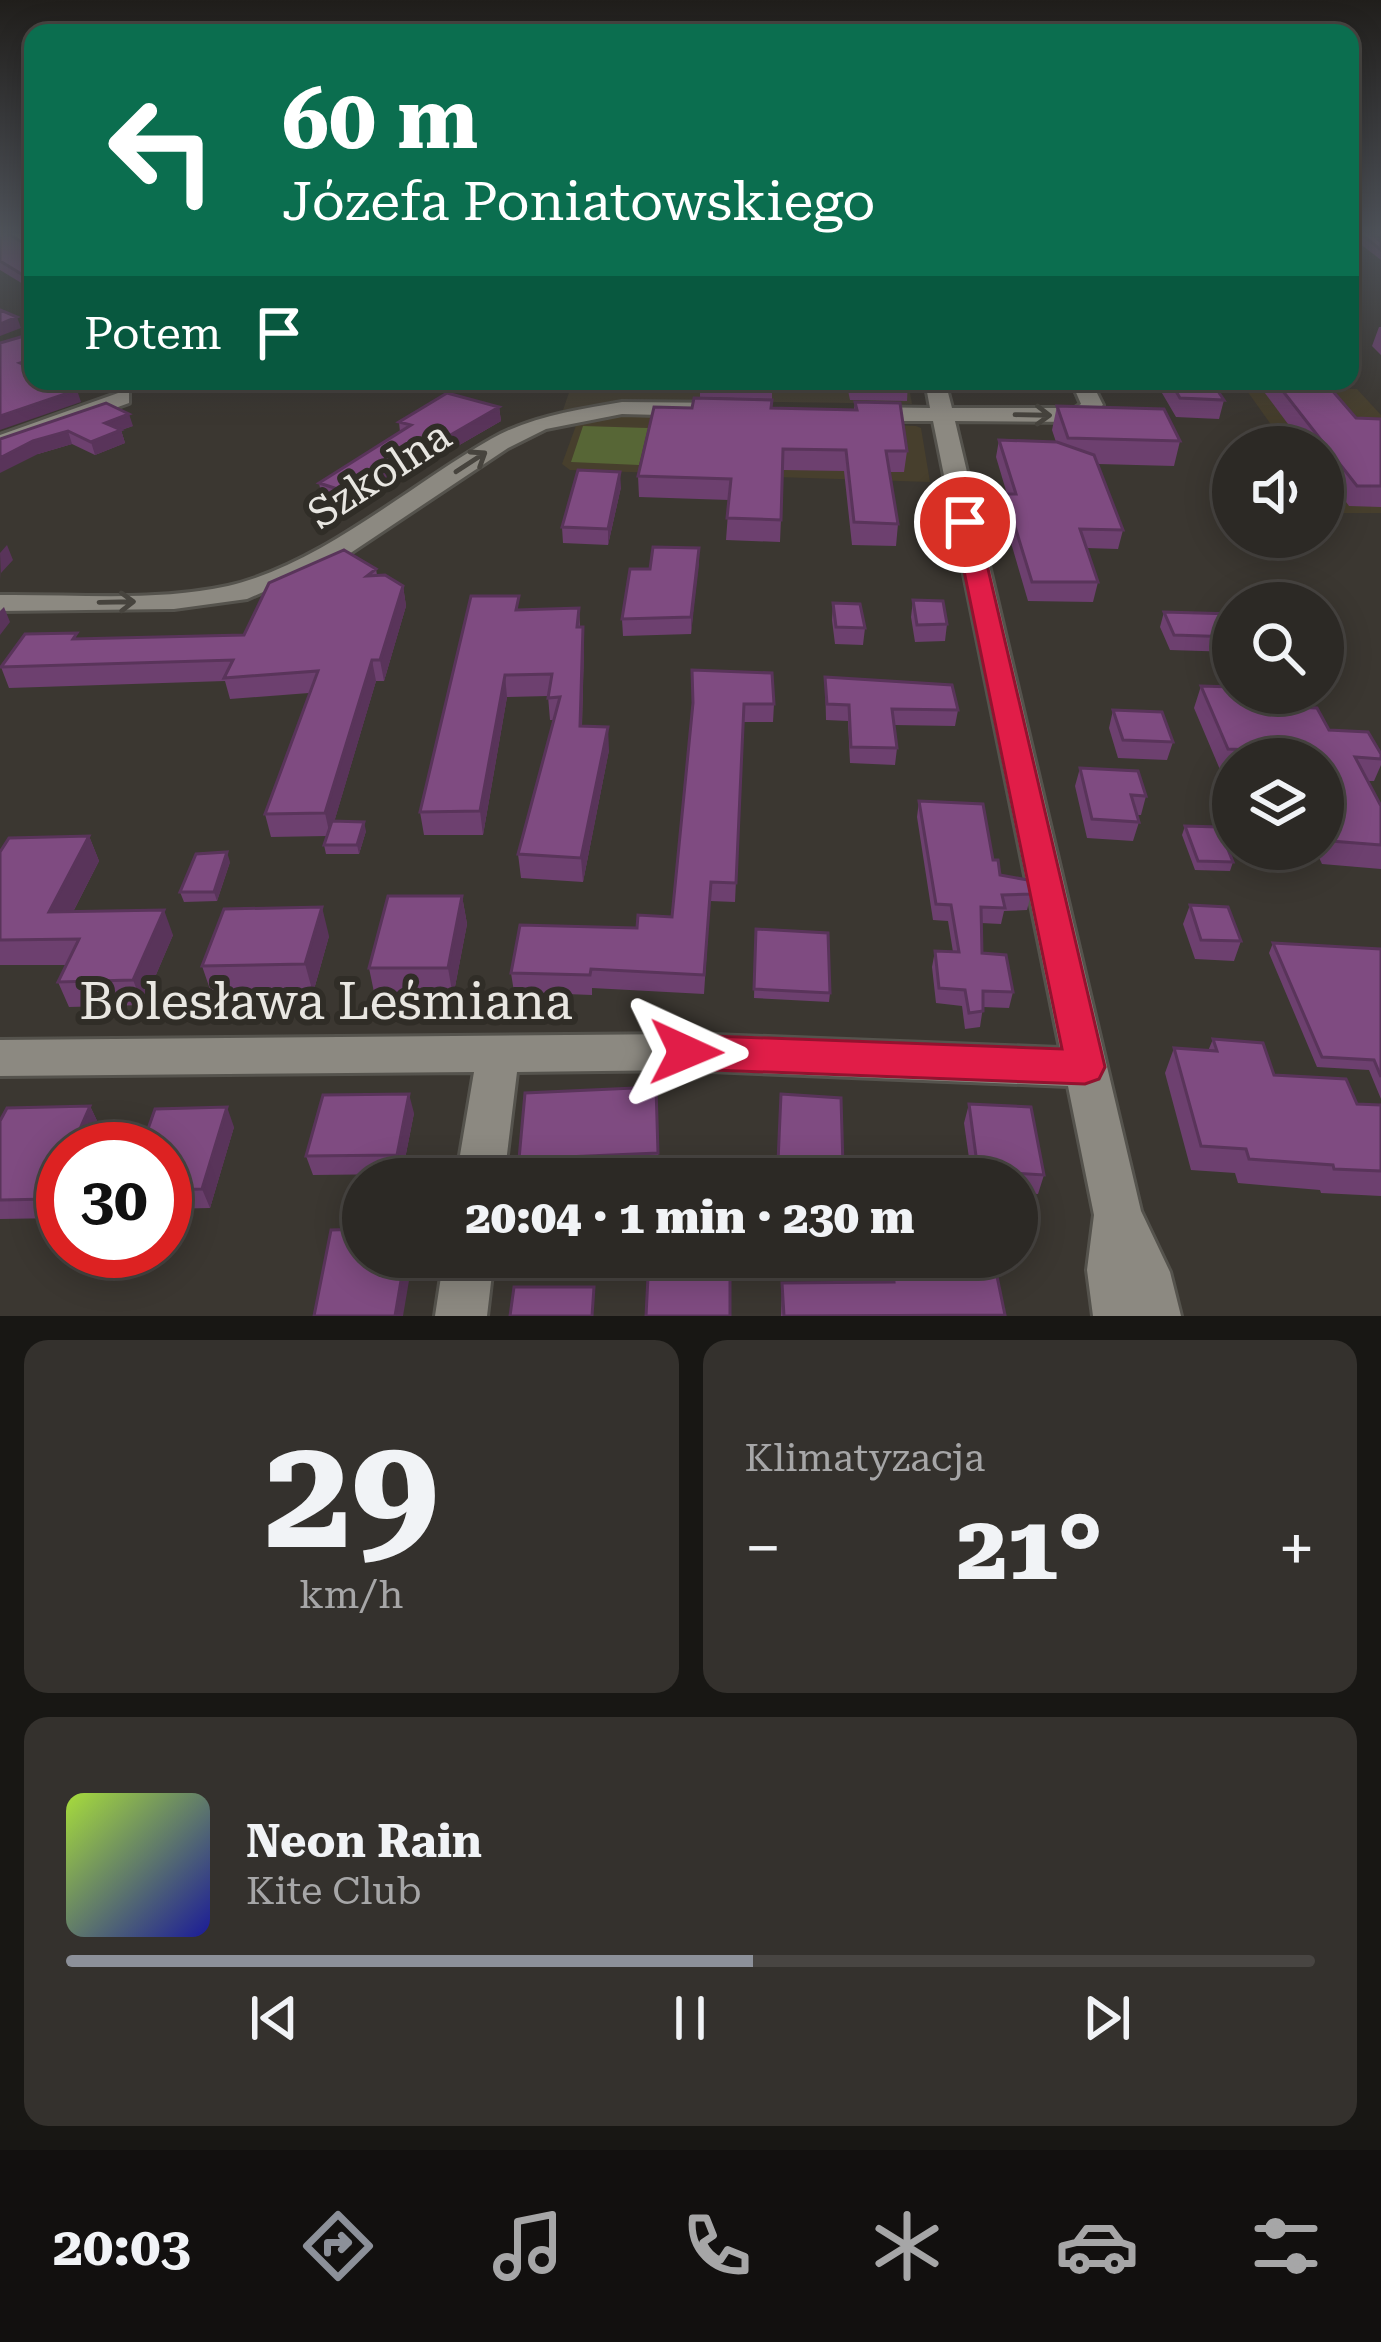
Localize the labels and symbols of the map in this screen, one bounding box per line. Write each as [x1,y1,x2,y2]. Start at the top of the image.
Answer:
one-way arrow [1013,403,1052,426]
street label: Szkolna [299,410,460,539]
one-way arrow [453,450,487,475]
pin [914,471,1016,573]
one-way arrow [97,591,136,613]
street label: Bolesława Leśmiana [79,972,573,1031]
position arrow [623,989,749,1115]
speed limit sign: 30 [36,1122,192,1278]

